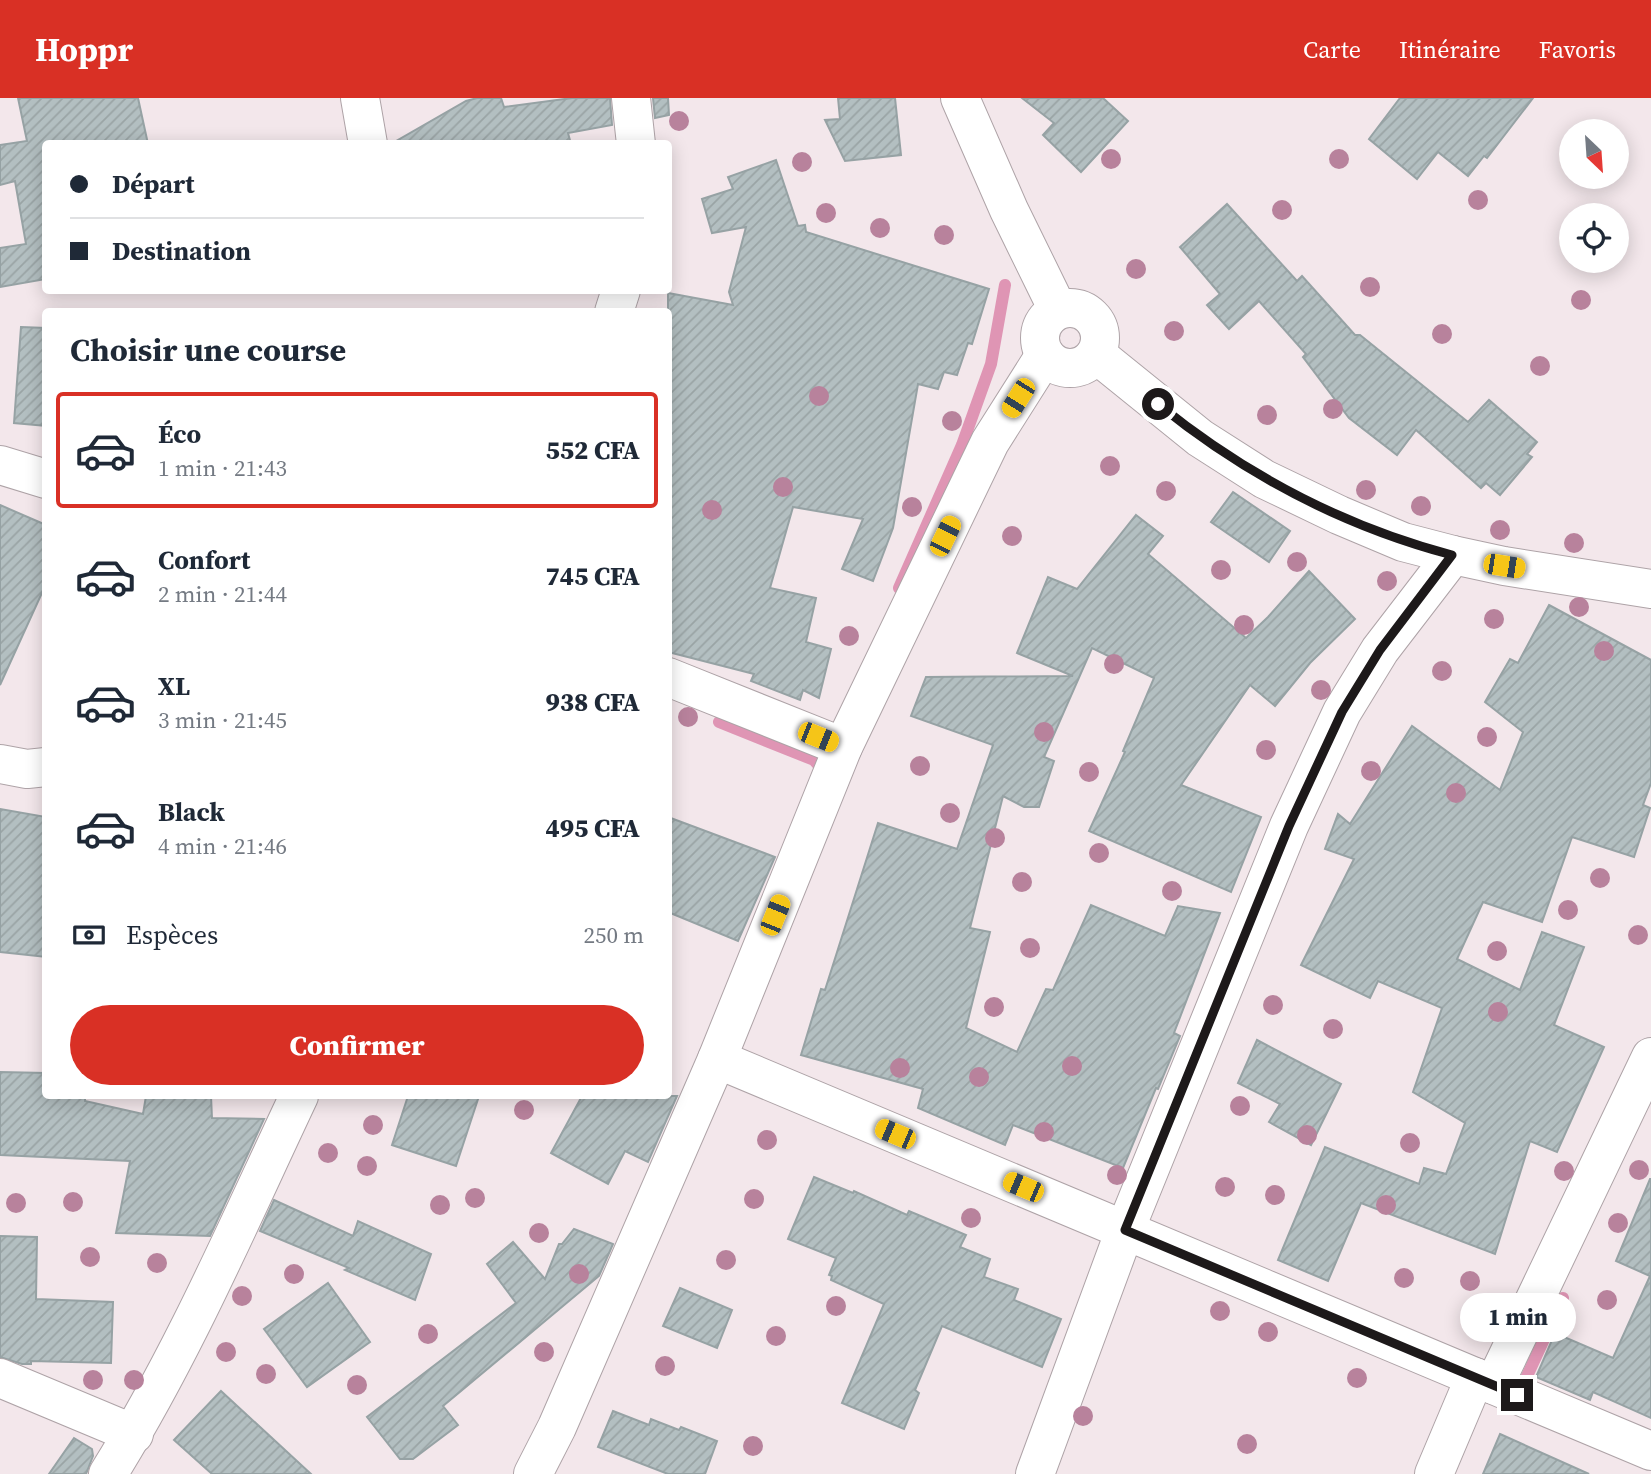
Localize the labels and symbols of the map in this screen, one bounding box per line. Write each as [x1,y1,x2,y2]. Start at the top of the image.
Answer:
north arrow [1559,119,1629,189]
car [998,375,1039,421]
route start [1142,388,1174,420]
car [927,513,964,559]
car [1482,552,1527,580]
car [795,719,842,755]
car [758,892,793,938]
car [872,1116,919,1152]
car [1000,1169,1047,1205]
callout: 1 min [1459,1294,1575,1342]
route end [1501,1379,1533,1411]

